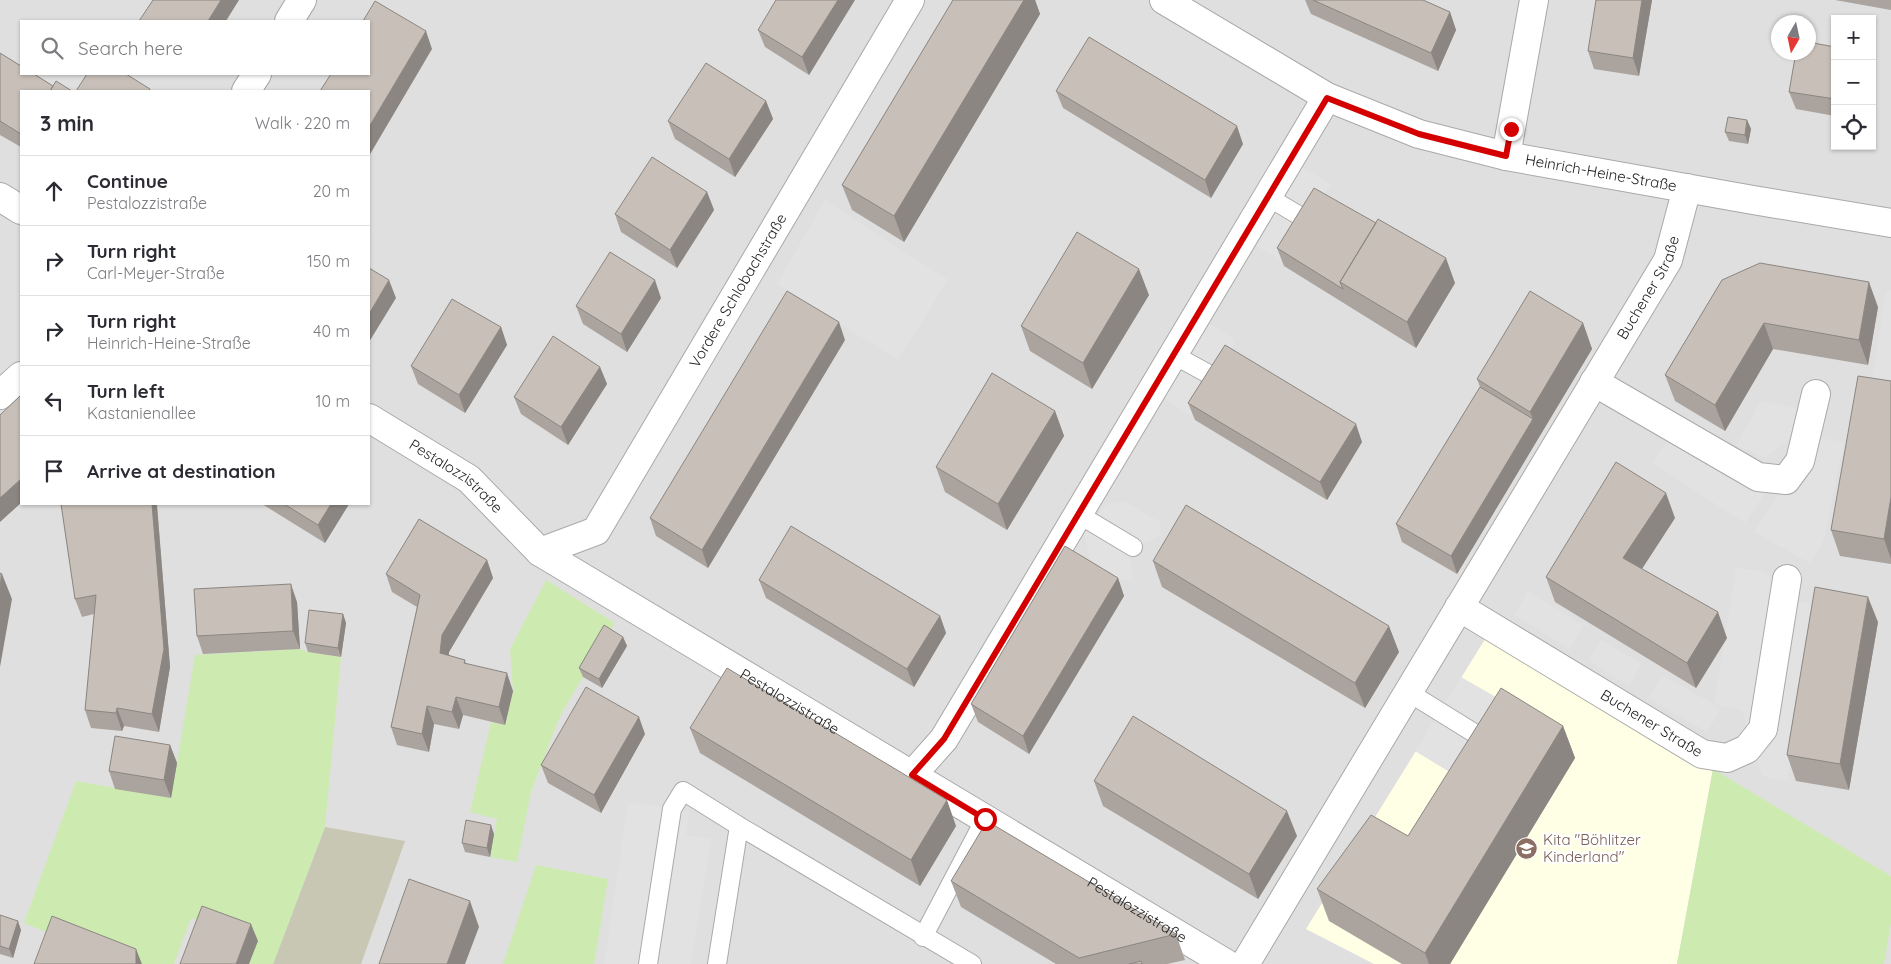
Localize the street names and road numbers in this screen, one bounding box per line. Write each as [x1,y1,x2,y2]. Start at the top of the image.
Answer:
street label: Heinrich-Heine-Straße [1524,150,1678,195]
street label: Vordere Schlobachstraße [685,210,791,371]
street label: Buchener Straße [1612,234,1683,343]
street label: Pestalozzistraße [406,435,507,517]
street label: Pestalozzistraße [737,664,843,738]
street label: Buchener Straße [1597,685,1706,761]
street label: Pestalozzistraße [1084,872,1190,947]

